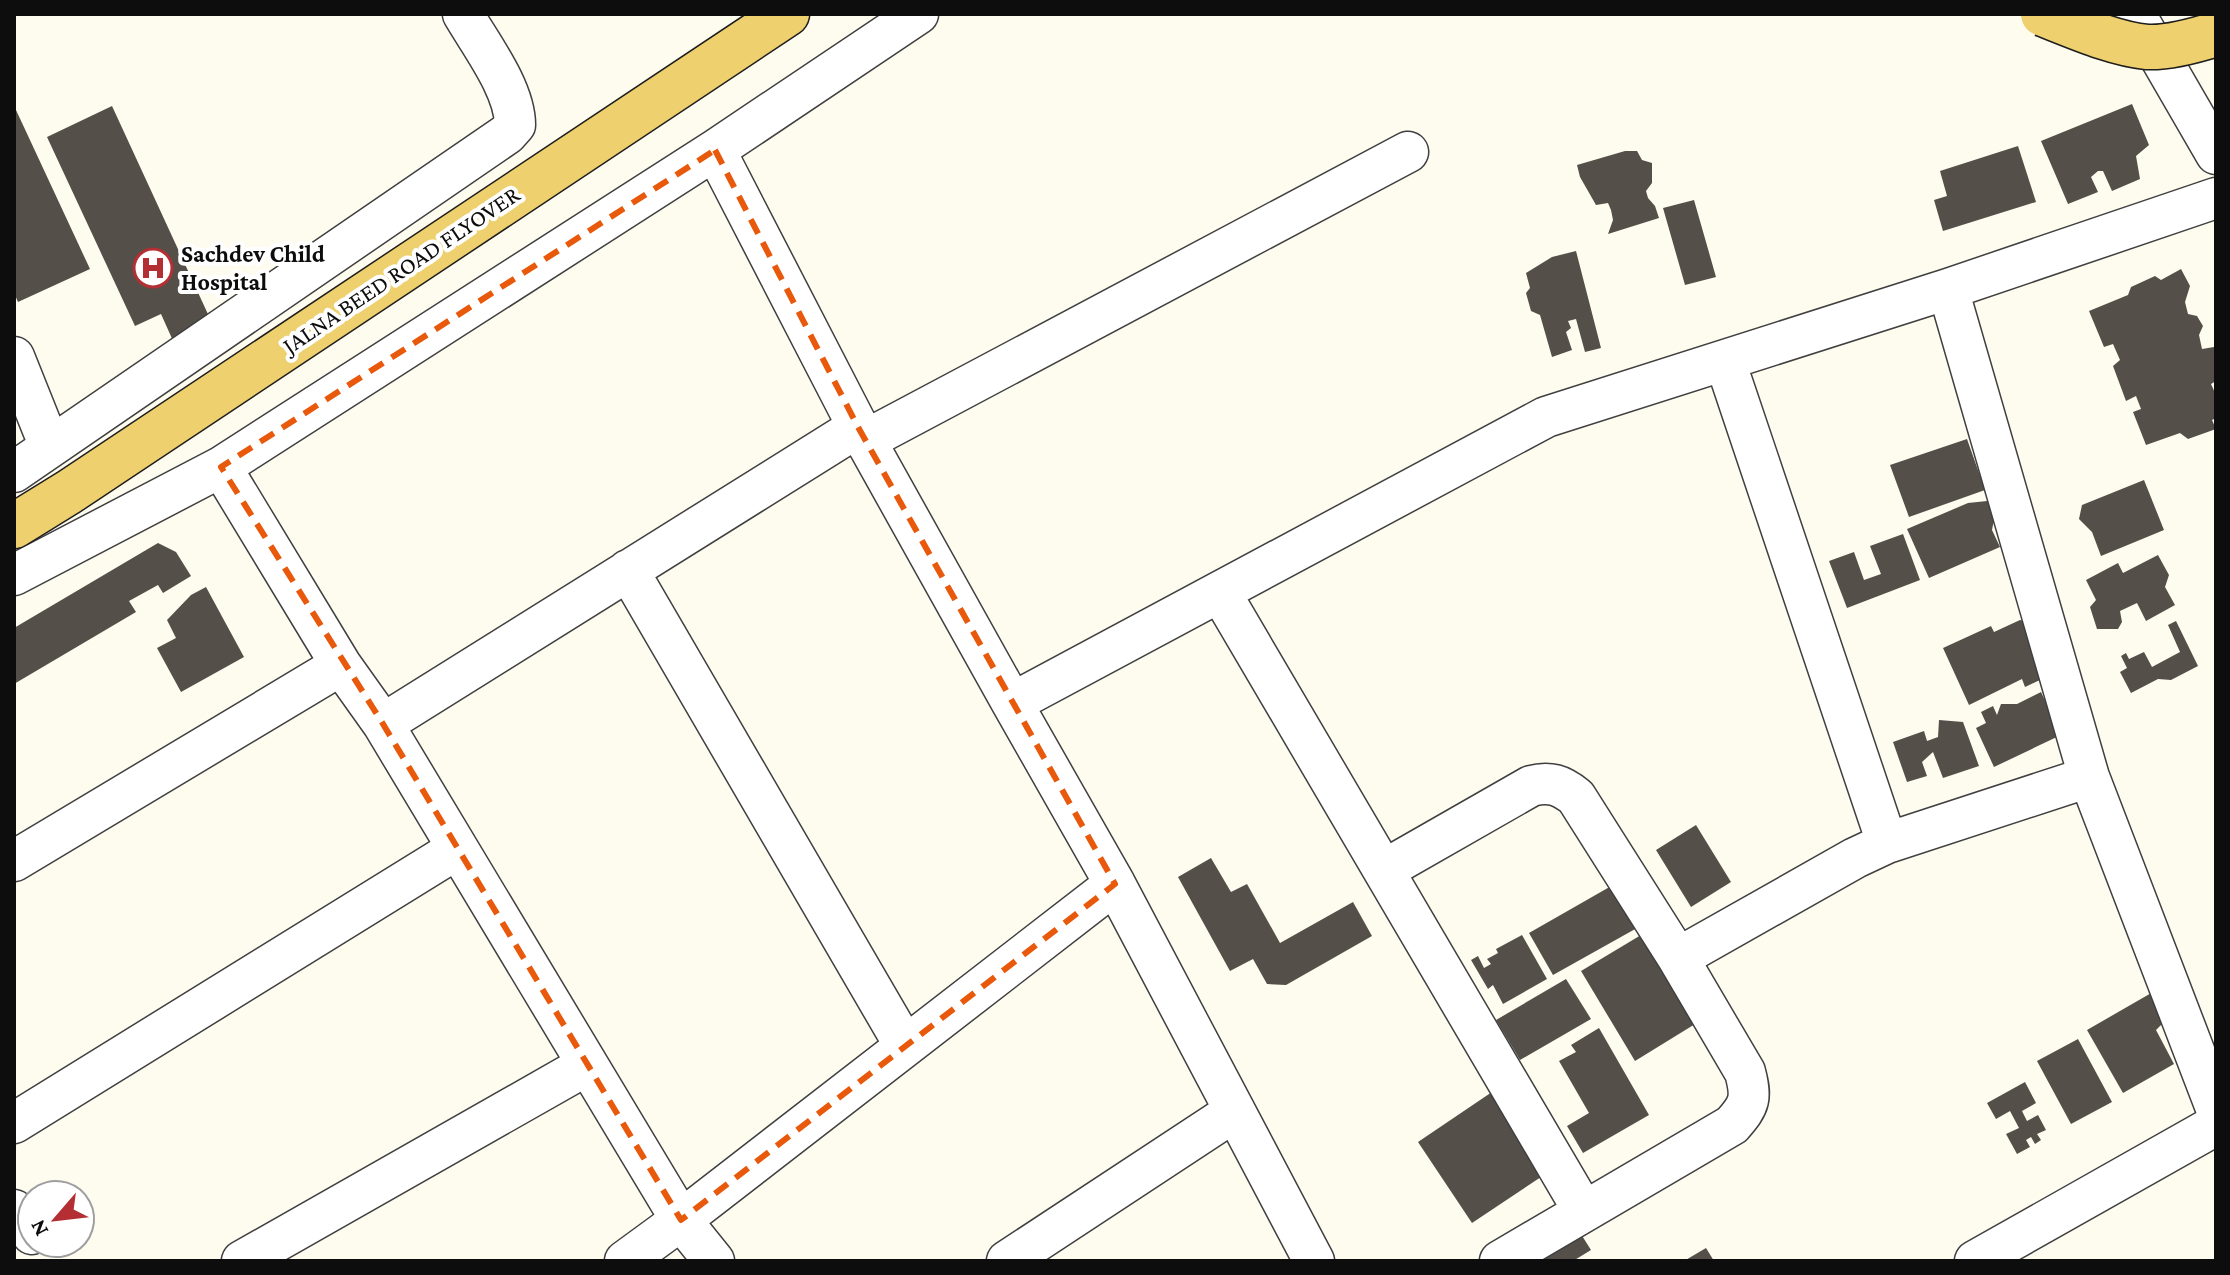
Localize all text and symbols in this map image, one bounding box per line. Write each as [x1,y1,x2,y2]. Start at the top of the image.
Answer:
street label: JALNA BEED ROAD FLYOVER [276,180,525,360]
place label: Sachdev Child Hospital [181,240,325,295]
hospital icon: Sachdev Child Hospital [132,247,174,289]
north arrow [16,1179,96,1259]
text: N [24,1216,53,1241]

